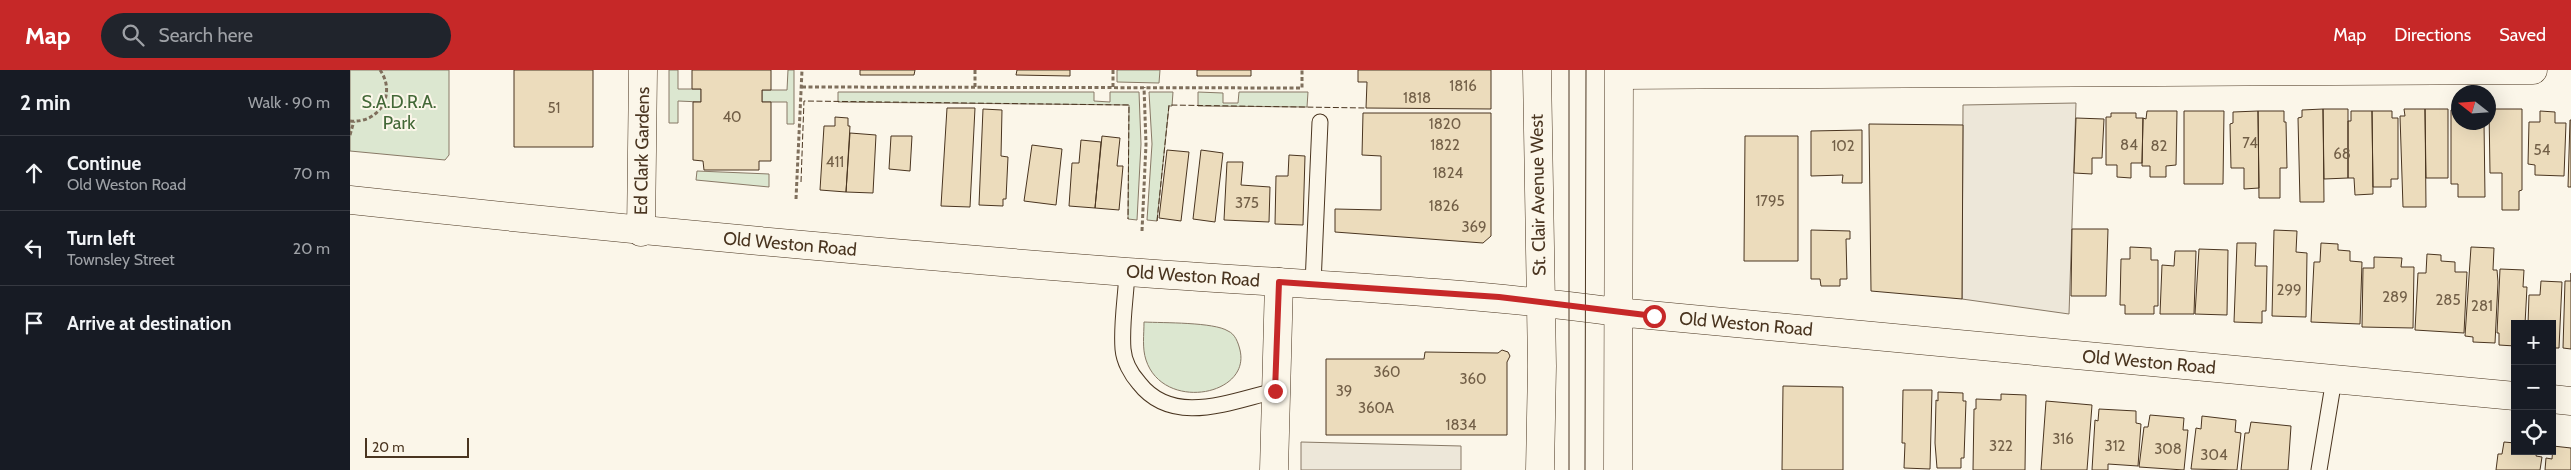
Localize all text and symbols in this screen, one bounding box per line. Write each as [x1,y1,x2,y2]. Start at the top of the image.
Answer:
search box [101,13,451,58]
text: Map [25,21,71,50]
icon: search [119,21,147,49]
text: Search here [159,24,253,47]
text: Map [2333,24,2366,46]
text: Directions [2394,24,2471,46]
text: Saved [2499,24,2546,46]
house number: 1816 [1449,77,1477,95]
north arrow [2451,85,2496,130]
street label: Ed Clark Gardens [630,87,654,215]
house number: 1818 [1403,89,1431,107]
text: 2 min [20,90,71,115]
park label: S.A.D.R.A. Park [361,91,437,134]
text: Walk · 90 m [248,93,330,112]
house number: 51 [547,99,561,117]
house number: 40 [722,108,742,126]
street label: St. Clair Avenue West [1526,114,1550,276]
house number: 1820 [1429,115,1461,133]
house number: 74 [2242,134,2258,152]
house number: 1822 [1430,136,1460,154]
house number: 84 [2120,136,2138,154]
house number: 102 [1831,137,1855,155]
house number: 82 [2151,137,2168,155]
house number: 54 [2534,141,2551,159]
house number: 68 [2333,145,2351,163]
text: Continue [67,152,141,175]
house number: 411 [826,153,844,171]
icon: ahead [20,159,48,187]
text: 70 m [293,164,330,183]
house number: 1824 [1433,164,1464,182]
text: Old Weston Road [67,175,186,194]
house number: 1795 [1755,192,1785,210]
house number: 375 [1235,194,1259,212]
house number: 1826 [1429,197,1459,215]
house number: 369 [1461,218,1487,236]
text: Turn left [67,227,135,250]
street label: Old Weston Road [722,227,858,261]
icon: left [20,234,48,262]
text: 20 m [293,239,330,258]
text: Townsley Street [67,250,175,269]
street label: Old Weston Road [1125,260,1261,292]
house number: 299 [2277,281,2301,299]
house number: 289 [2382,288,2408,306]
house number: 285 [2435,291,2461,309]
house number: 281 [2471,297,2493,315]
route start [1643,305,1666,328]
street label: Old Weston Road [1678,307,1814,341]
icon: arrive [20,309,48,337]
text: Arrive at destination [67,312,231,335]
map controls [2511,320,2556,455]
button: + [2511,320,2556,365]
street label: Old Weston Road [2081,345,2217,379]
house number: 360 [1373,363,1401,381]
button: − [2511,365,2556,410]
house number: 360 [1459,370,1487,388]
route end [1264,380,1287,403]
house number: 39 [1336,382,1352,400]
house number: 360A [1358,399,1395,417]
button: locate [2511,410,2556,455]
house number: 1834 [1446,416,1477,434]
house number: 316 [2052,430,2074,448]
scale bar [365,435,469,458]
house number: 322 [1989,437,2013,455]
house number: 312 [2105,437,2126,455]
text: 20 m [372,438,405,456]
house number: 308 [2154,440,2182,458]
house number: 304 [2200,446,2228,464]

